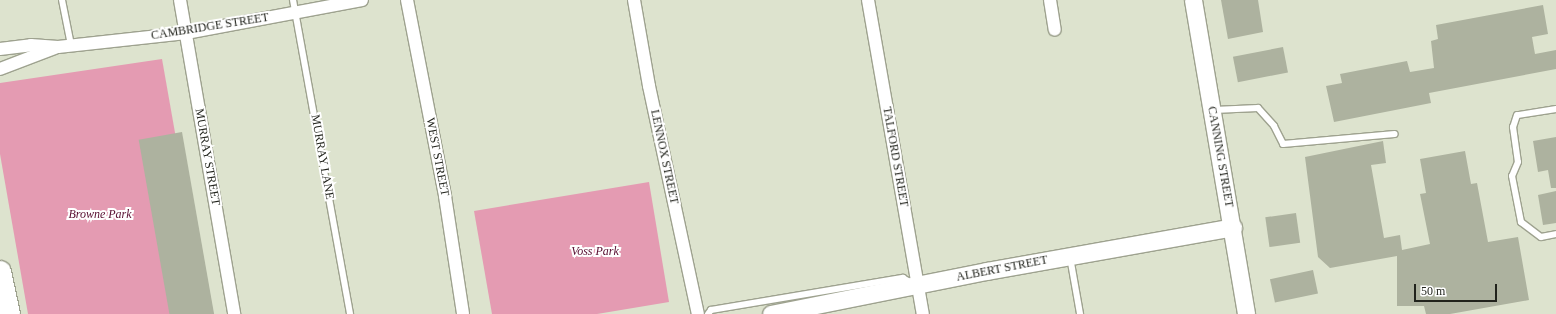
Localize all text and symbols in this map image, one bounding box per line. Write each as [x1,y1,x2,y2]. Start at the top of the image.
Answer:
street label: CAMBRIDGE STREET [150,11,270,43]
street label: CANNING STREET [1204,105,1236,209]
street label: TALFORD STREET [879,106,911,208]
street label: MURRAY STREET [191,107,223,207]
street label: LENNOX STREET [647,108,681,206]
street label: MURRAY LANE [307,113,337,201]
street label: WEST STREET [422,117,452,197]
park label: Browne Park [68,208,132,222]
park label: Voss Park [571,245,619,259]
street label: ALBERT STREET [955,253,1049,285]
scale bar [1416,276,1499,302]
text: 50 m [1421,284,1445,298]

